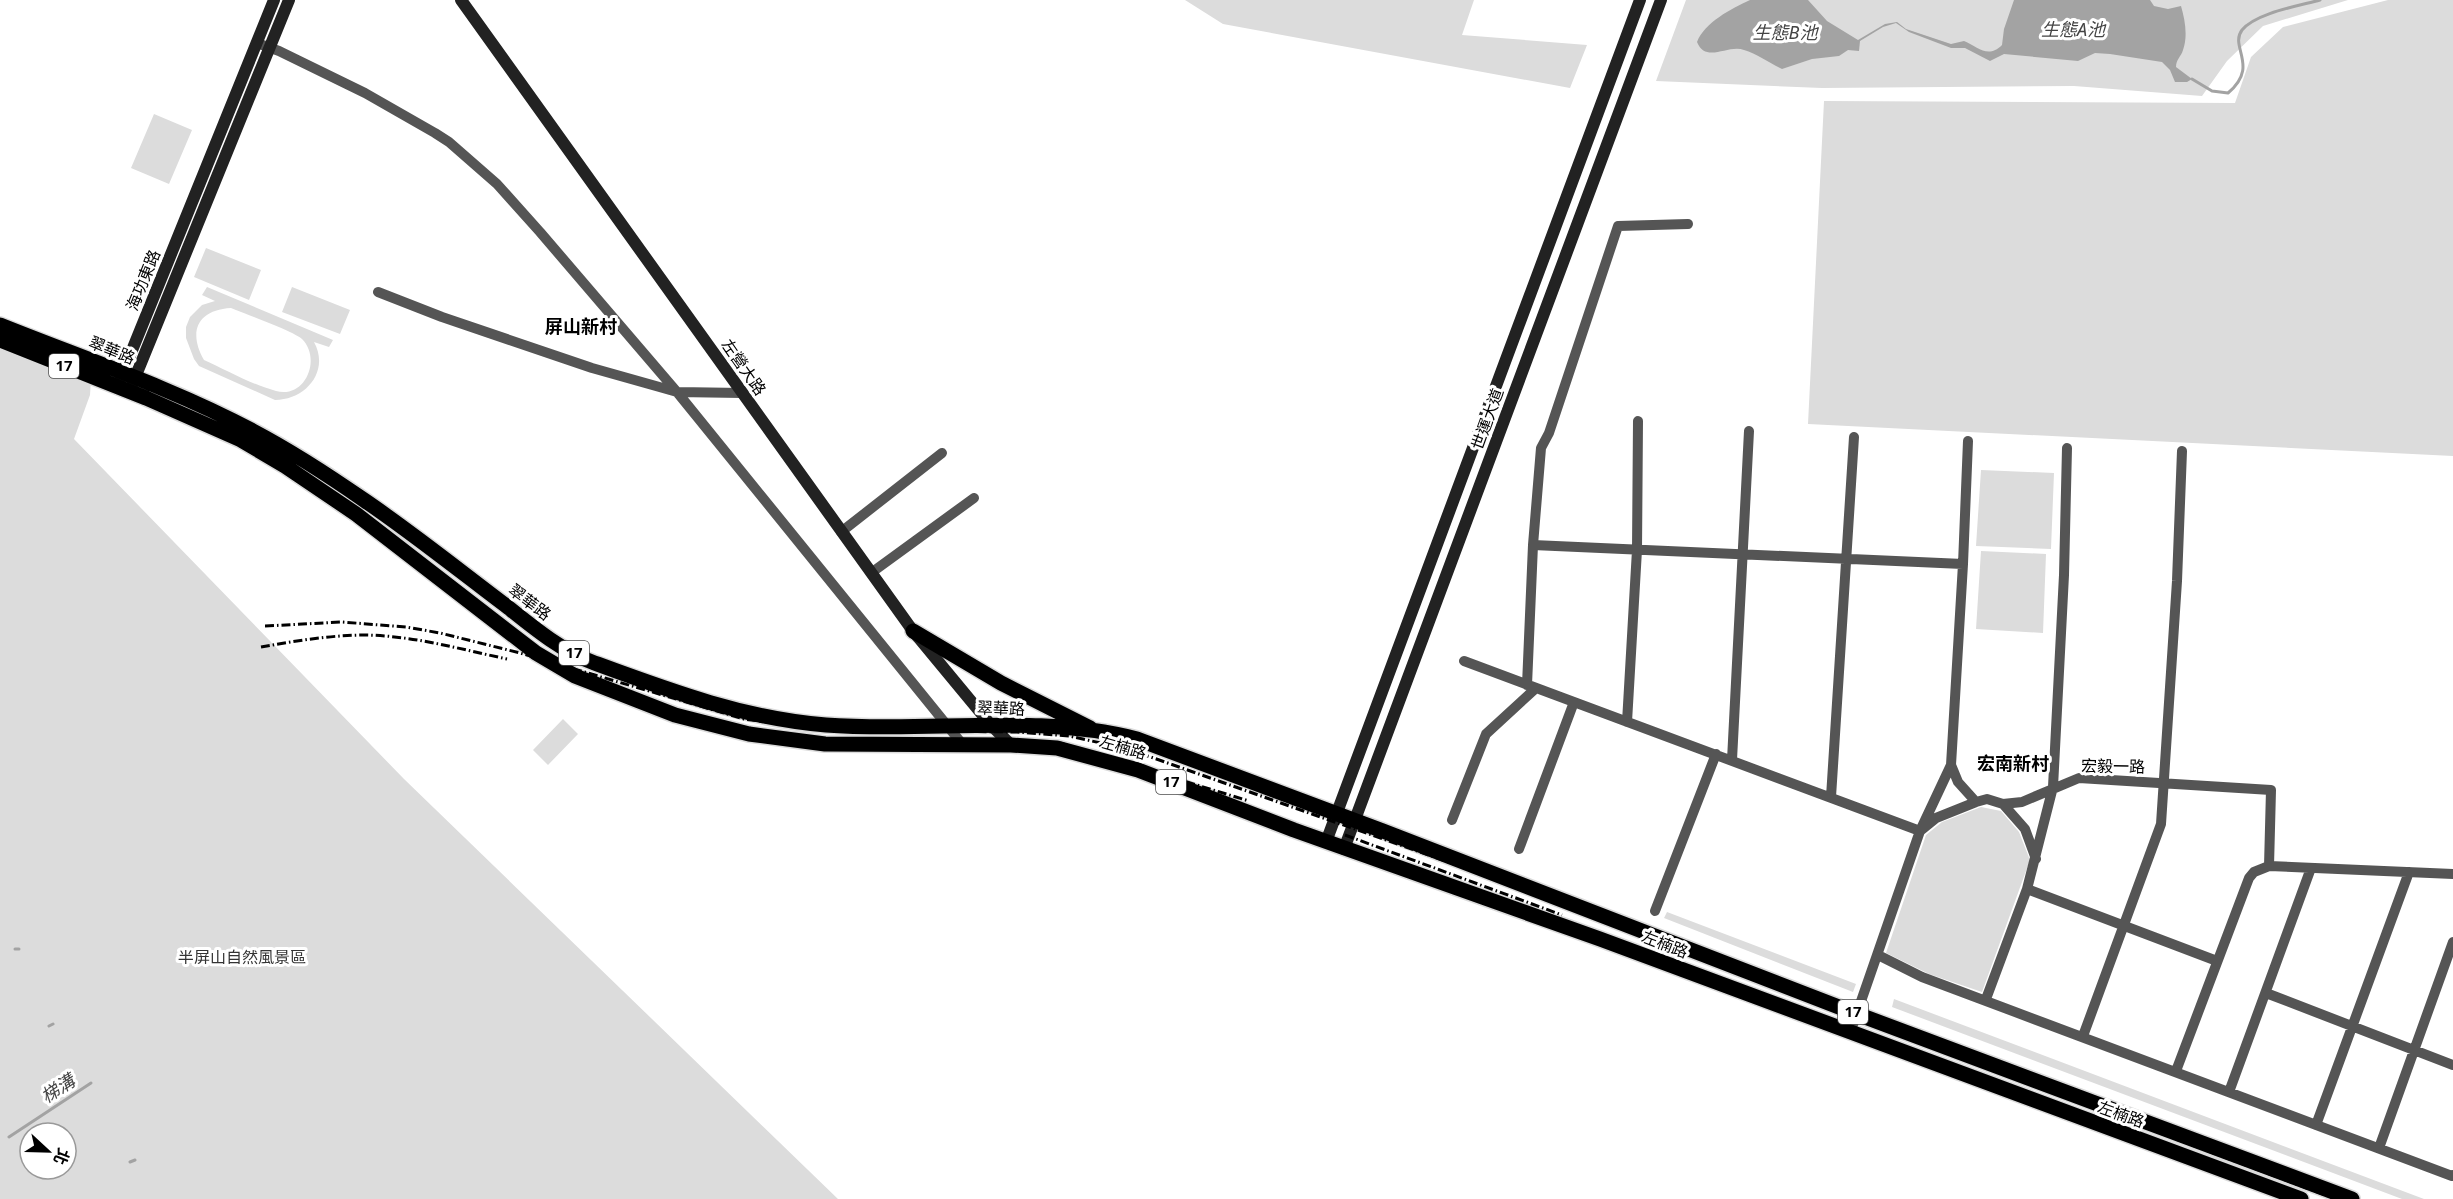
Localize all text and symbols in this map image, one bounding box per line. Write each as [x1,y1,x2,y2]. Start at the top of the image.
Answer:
water label: 生態A池 [2041,17,2107,41]
water label: 生態B池 [1753,20,1819,44]
street label: 海功東路 [121,246,165,314]
district label: 屏山新村 [545,314,617,338]
street label: 翠華路 [86,331,138,369]
street label: 左營大路 [717,334,771,400]
road number: 17 [49,354,79,378]
street label: 世運大道 [1466,385,1508,453]
street label: 翠華路 [504,579,556,625]
road number: 17 [559,641,589,665]
street label: 翠華路 [977,696,1025,720]
street label: 左楠路 [1097,730,1149,764]
district label: 宏南新村 [1977,751,2049,775]
street label: 宏毅一路 [2081,754,2145,778]
road number: 17 [1156,770,1186,794]
street label: 左楠路 [1639,925,1691,963]
park label: 半屏山自然風景區 [178,946,306,968]
road number: 17 [1838,1000,1868,1024]
water label: 梯溝 [36,1067,82,1108]
street label: 左楠路 [2095,1095,2147,1133]
north arrow [18,1121,78,1181]
text: 北 [49,1145,75,1168]

